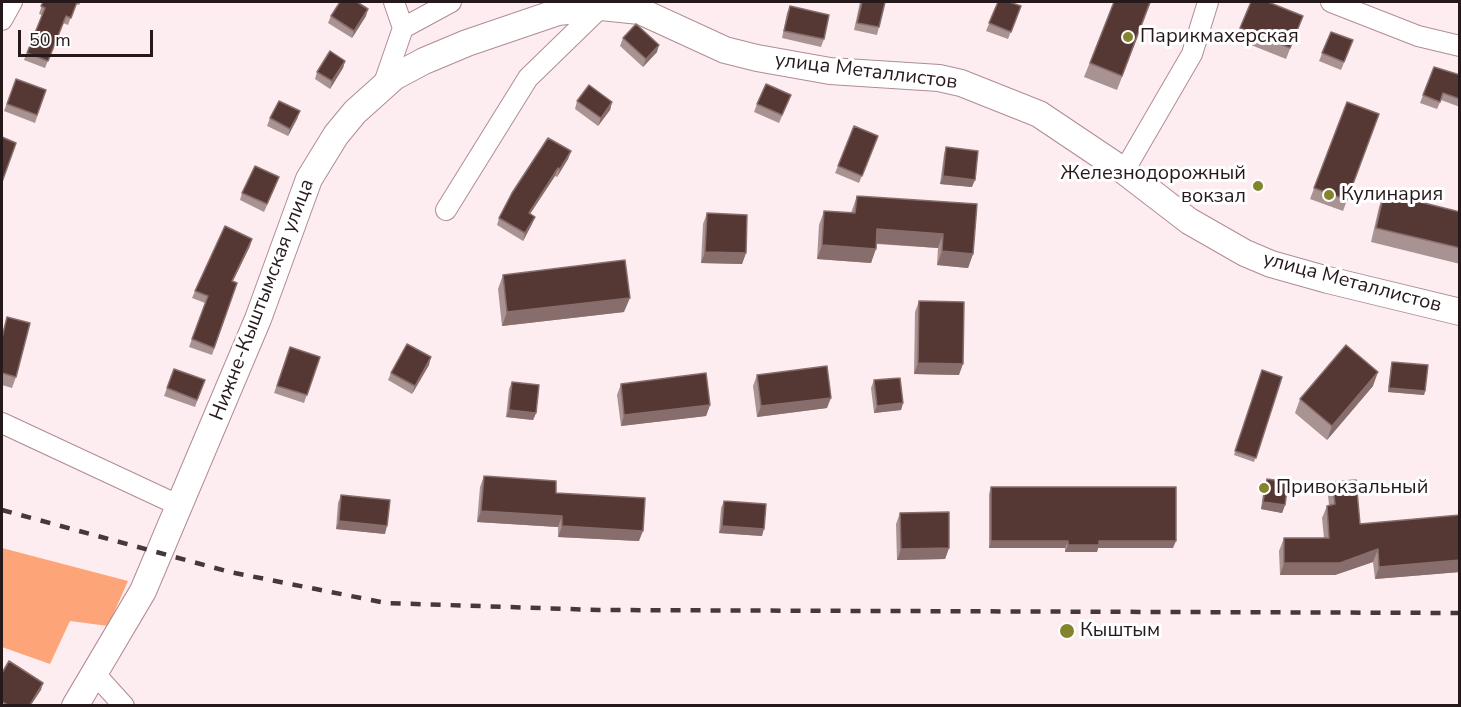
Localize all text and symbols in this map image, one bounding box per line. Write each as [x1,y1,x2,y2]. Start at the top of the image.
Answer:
scale bar [21,18,156,56]
place label: Парикмахерская [1140,25,1299,49]
text: 50 m [29,28,71,52]
marker: Парикмахерская [1121,30,1135,44]
street label: улица Металлистов [773,49,959,95]
place label: Железнодорожный вокзал [1061,162,1246,209]
street label: Нижне-Кыштымская улица [206,176,320,424]
marker: Железнодорожный вокзал [1251,179,1265,193]
place label: Кулинария [1341,183,1443,207]
marker: Кулинария [1322,188,1336,202]
street label: улица Металлистов [1260,248,1444,318]
place label: Привокзальный [1276,476,1428,500]
marker: Привокзальный [1257,481,1271,495]
place label: Кыштым [1080,619,1160,643]
marker: Кыштым [1058,622,1076,640]

